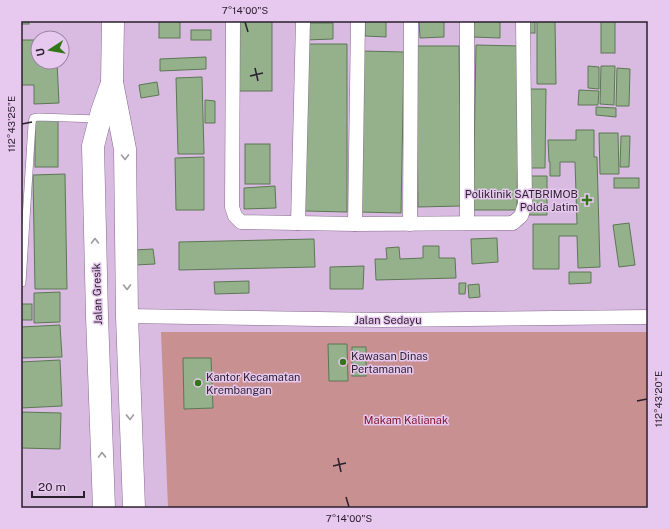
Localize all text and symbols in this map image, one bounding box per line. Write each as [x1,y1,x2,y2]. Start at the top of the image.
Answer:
text: 7°14'00"S [222,4,269,16]
north arrow [30,30,70,70]
text: U [34,47,47,57]
text: 112°43'25"E [5,96,17,152]
one-way arrow [121,154,129,160]
place label: Poliklinik SATBRIMOB Polda Jatim [465,188,578,213]
marker: Poliklinik SATBRIMOB Polda Jatim [581,194,593,206]
one-way arrow [91,238,99,244]
street label: Jalan Gresik [90,263,104,325]
one-way arrow [123,284,131,290]
street label: Jalan Sedayu [354,314,422,326]
place label: Kawasan Dinas Pertamanan [351,350,428,375]
marker: Kawasan Dinas Pertamanan [338,357,348,367]
place label: Kantor Kecamatan Krembangan [206,371,300,396]
text: 112°43'20"E [652,371,664,427]
marker: Kantor Kecamatan Krembangan [193,378,203,388]
one-way arrow [126,414,135,420]
park label: Makam Kalianak [364,414,448,426]
one-way arrow [98,452,106,458]
scale bar [32,473,84,499]
text: 20 m [38,480,66,494]
text: 7°14'00"S [326,512,373,524]

